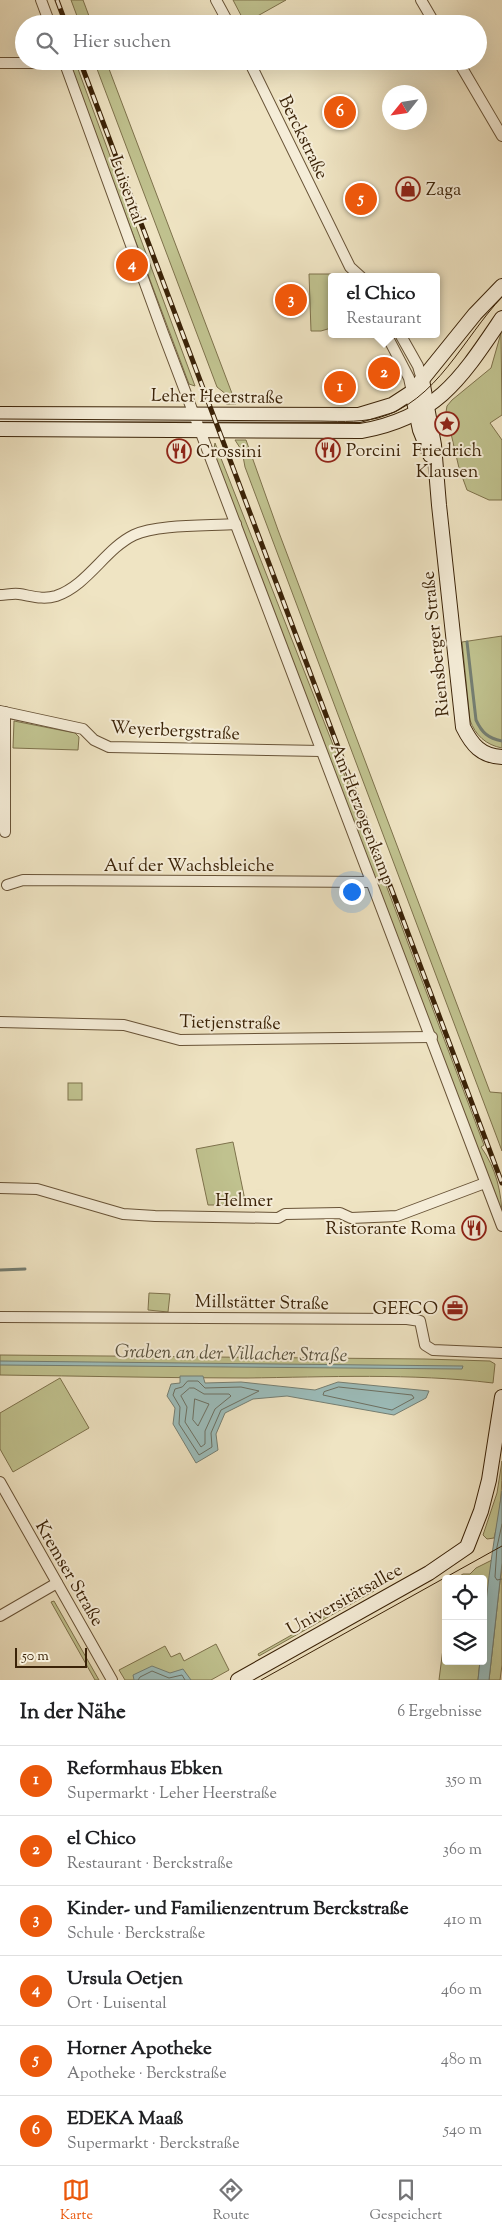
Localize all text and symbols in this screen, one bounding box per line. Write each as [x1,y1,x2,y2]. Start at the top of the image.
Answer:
search box [15,15,487,70]
icon: search [33,29,61,57]
text: Hier suchen [73,29,171,56]
north arrow [382,85,427,130]
street label: Berckstraße [271,92,334,184]
pin: 6 [324,93,356,131]
street label: Luisental [102,153,151,229]
shop icon: Zaga [395,176,421,202]
place label: Zaga [426,178,461,204]
pin: 5 [345,180,377,218]
pin: 4 [116,246,148,284]
popup [328,273,440,338]
pin: 3 [275,281,307,319]
text: el Chico [347,281,416,308]
text: Restaurant [347,308,421,331]
pin: 2 [368,354,400,392]
pin: 1 [324,368,356,406]
street label: Leher Heerstraße [151,384,283,412]
place icon: Friedrich Klausen [434,411,460,437]
restaurant icon: Porcini [315,437,341,463]
restaurant icon: Crossini [166,438,192,464]
place label: Porcini [346,439,401,465]
place label: Friedrich Klausen [412,439,483,486]
place label: Crossini [196,440,262,466]
street label: Riensberger Straße [416,570,458,718]
street label: Weyerbergstraße [109,716,240,748]
street label: Am Herzogenkamp [322,740,400,889]
street label: Auf der Wachsbleiche [104,854,274,880]
your location [339,879,365,905]
street label: Tietjenstraße [179,1010,281,1038]
street label: Helmer [215,1189,273,1215]
restaurant icon: Ristorante Roma [461,1215,487,1241]
place label: Ristorante Roma [326,1217,456,1243]
street label: Millstätter Straße [195,1290,329,1318]
office icon: GEFCO [442,1295,468,1321]
place label: GEFCO [373,1297,438,1323]
water label: Graben an der Villacher Straße [115,1339,348,1370]
street label: Kremser Straße [27,1516,109,1632]
street label: Universitätsallee [282,1558,408,1643]
map controls [442,1575,487,1665]
button: locate [442,1575,487,1620]
button: layers [442,1620,487,1665]
scale bar [15,1645,88,1668]
text: 50 m [22,1647,49,1667]
text: In der Nähe [20,1698,126,1728]
text: 6 Ergebnisse [397,1701,482,1724]
text: Reformhaus Ebken [67,1756,223,1783]
text: 1 [33,1769,39,1792]
text: 350 m [445,1769,482,1792]
text: Supermarkt · Leher Heerstraße [67,1783,277,1806]
text: el Chico [67,1826,136,1853]
text: 2 [32,1839,40,1862]
text: 360 m [443,1839,482,1862]
text: Restaurant · Berckstraße [67,1853,233,1876]
text: Kinder- und Familienzentrum Berckstraße [67,1896,409,1923]
text: 3 [33,1909,39,1932]
text: 410 m [444,1909,482,1932]
text: Schule · Berckstraße [67,1923,205,1946]
text: Ursula Oetjen [67,1966,183,1993]
text: 4 [32,1979,40,2002]
text: 460 m [441,1979,482,2002]
text: Ort · Luisental [67,1993,167,2016]
text: Horner Apotheke [67,2036,212,2063]
text: 5 [33,2049,39,2072]
text: 480 m [441,2049,482,2072]
text: Apotheke · Berckstraße [67,2063,227,2086]
text: EDEKA Maaß [67,2106,183,2133]
text: 6 [32,2119,40,2142]
text: 540 m [444,2119,482,2142]
text: Supermarkt · Berckstraße [67,2133,240,2156]
tab: Karte [60,2176,93,2226]
tab: Route [213,2176,250,2226]
tab: Gespeichert [369,2176,442,2226]

